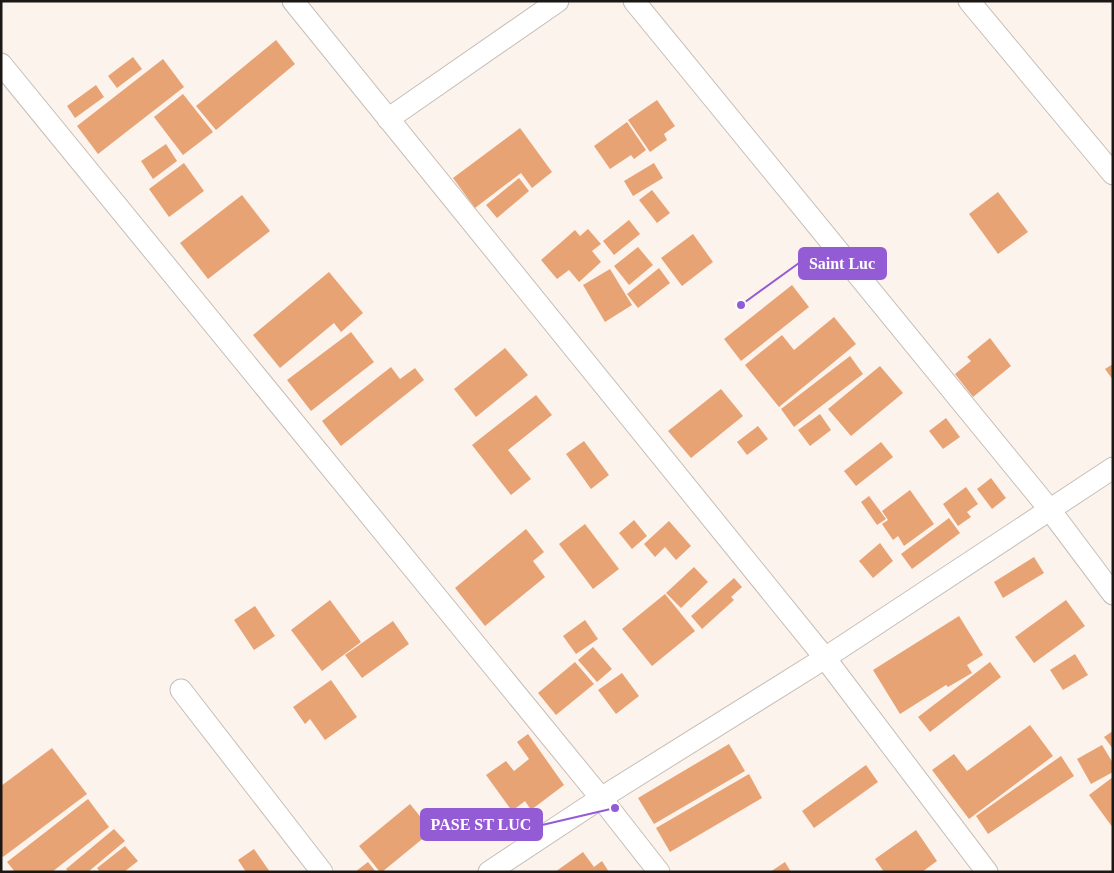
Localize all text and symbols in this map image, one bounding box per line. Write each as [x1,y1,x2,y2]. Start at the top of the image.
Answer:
callout: Saint Luc [799,248,886,279]
text: Saint Luc [809,255,875,272]
callout: PASE ST LUC [421,809,542,840]
text: PASE ST LUC [431,816,531,833]

